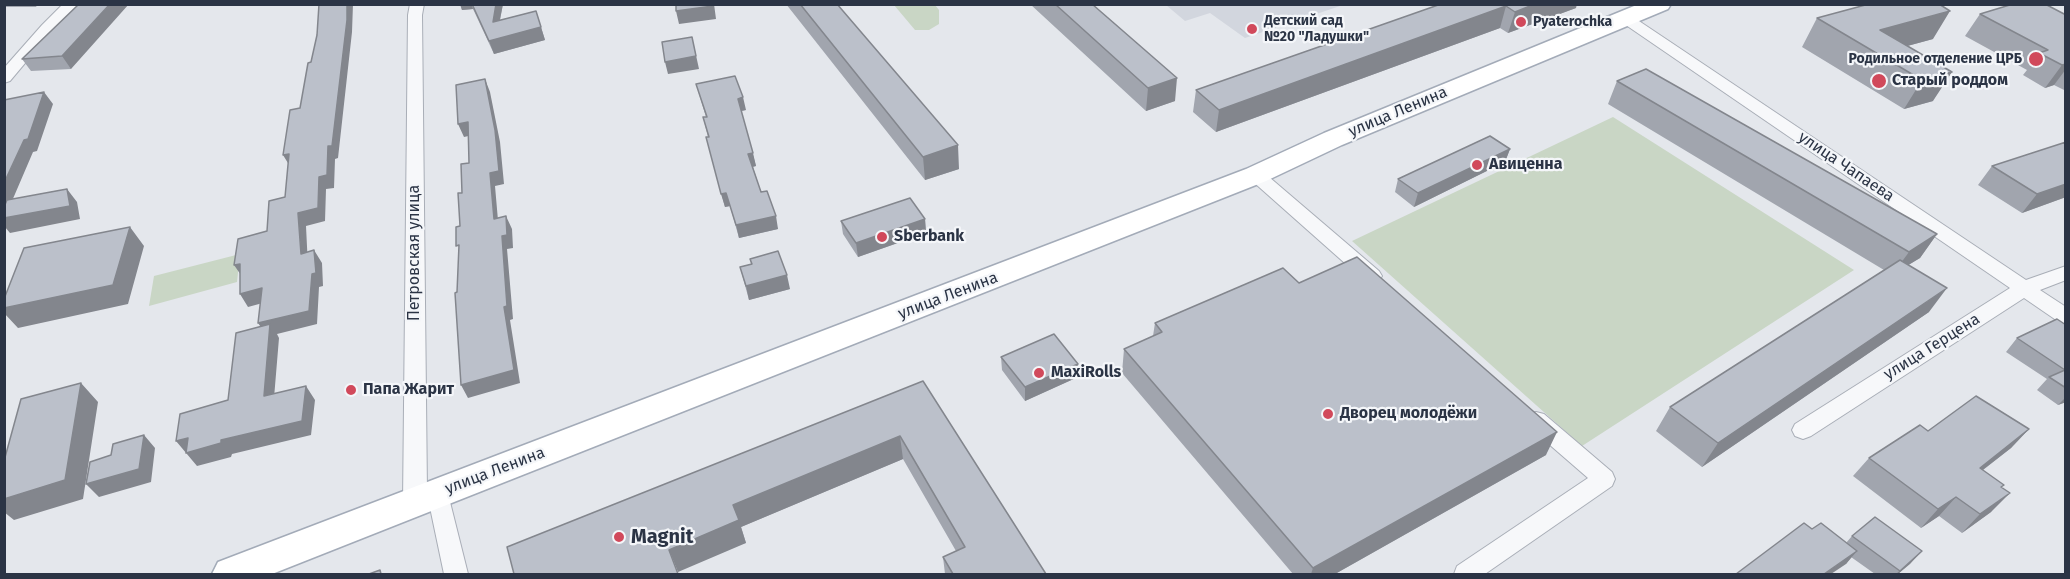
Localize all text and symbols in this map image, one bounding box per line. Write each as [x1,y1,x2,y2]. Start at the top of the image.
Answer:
place label: Детский сад №20 "Ладушки" [1264,13,1369,46]
place label: Pyaterochka [1533,14,1612,30]
marker: Pyaterochka [1514,15,1528,29]
marker: Детский сад №20 "Ладушки" [1245,22,1259,36]
marker: Родильное отделение ЦРБ [2027,50,2045,68]
place label: Родильное отделение ЦРБ [1849,51,2022,67]
place label: Старый роддом [1892,71,2008,91]
marker: Старый роддом [1870,72,1888,90]
street label: улица Ленина [1346,83,1450,141]
street label: улица Чапаева [1794,128,1898,206]
place label: Авиценна [1489,155,1563,175]
marker: Авиценна [1470,158,1484,172]
street label: Петровская улица [405,185,425,321]
place label: Sberbank [894,227,964,247]
marker: Sberbank [875,230,889,244]
street label: улица Ленина [895,268,1001,324]
street label: улица Герцена [1880,310,1984,384]
place label: MaxiRolls [1051,363,1121,383]
marker: MaxiRolls [1032,366,1046,380]
place label: Папа Жарит [363,380,454,400]
marker: Папа Жарит [344,383,358,397]
place label: Дворец молодёжи [1340,404,1477,424]
marker: Дворец молодёжи [1321,407,1335,421]
street label: улица Ленина [442,443,548,499]
place label: Magnit [631,525,693,549]
marker: Magnit [612,530,626,544]

